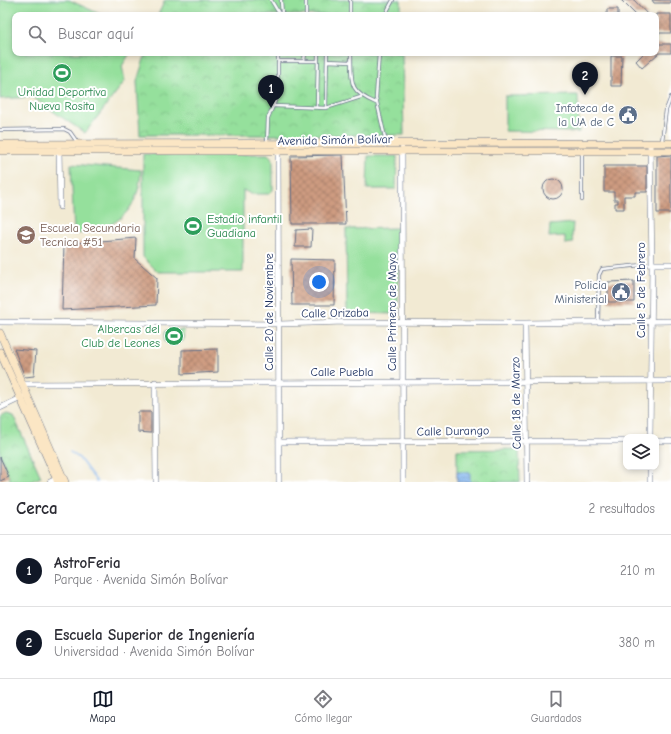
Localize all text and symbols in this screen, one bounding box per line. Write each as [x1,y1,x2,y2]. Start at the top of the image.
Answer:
search box [12,12,659,56]
icon: search [26,23,48,45]
text: Buscar aquí [58,25,134,43]
sports icon: Unidad Deportiva Nueva Rosita [51,62,73,84]
pin: 2 [572,62,598,95]
pin: 1 [258,75,284,108]
place label: Unidad Deportiva Nueva Rosita [18,85,106,113]
place label: Infoteca de la UA de C [556,101,614,129]
public building icon: Infoteca de la UA de C [617,104,639,126]
street label: Avenida Simón Bolívar [277,132,393,148]
place label: Estadio infantil Guadiana [207,212,282,240]
sports icon: Estadio infantil Guadiana [182,215,204,237]
place label: Escuela Secundaria Tecnica #51 [40,221,140,249]
school or university icon: Escuela Secundaria Tecnica #51 [15,224,37,246]
street label: Calle 5 de Febrero [634,242,648,338]
street label: Calle 20 de Noviembre [262,253,276,371]
street label: Calle Primero de Mayo [385,253,399,371]
your location [309,272,329,292]
place label: Policia Ministerial [554,278,607,306]
public building icon: Policia Ministerial [610,281,632,303]
street label: Calle Orizaba [301,305,369,321]
place label: Albercas del Club de Leones [81,322,160,350]
sports icon: Albercas del Club de Leones [163,325,185,347]
street label: Calle 18 de Marzo [508,357,524,449]
street label: Calle Puebla [311,365,373,379]
street label: Calle Durango [417,423,489,439]
map controls [623,434,659,470]
button: layers [623,434,659,470]
text: Cerca [16,499,58,518]
text: 2 resultados [588,501,655,516]
text: AstroFeria [54,554,121,572]
text: 1 [26,563,32,578]
text: 210 m [620,563,655,578]
text: Parque · Avenida Simón Bolívar [54,572,228,587]
text: Escuela Superior de Ingeniería [54,626,255,644]
text: 2 [26,635,32,650]
text: 380 m [619,635,655,650]
text: Universidad · Avenida Simón Bolívar [54,644,254,659]
tab: Mapa [89,688,116,725]
tab: Cómo llegar [295,688,352,725]
tab: Guardados [531,688,582,725]

